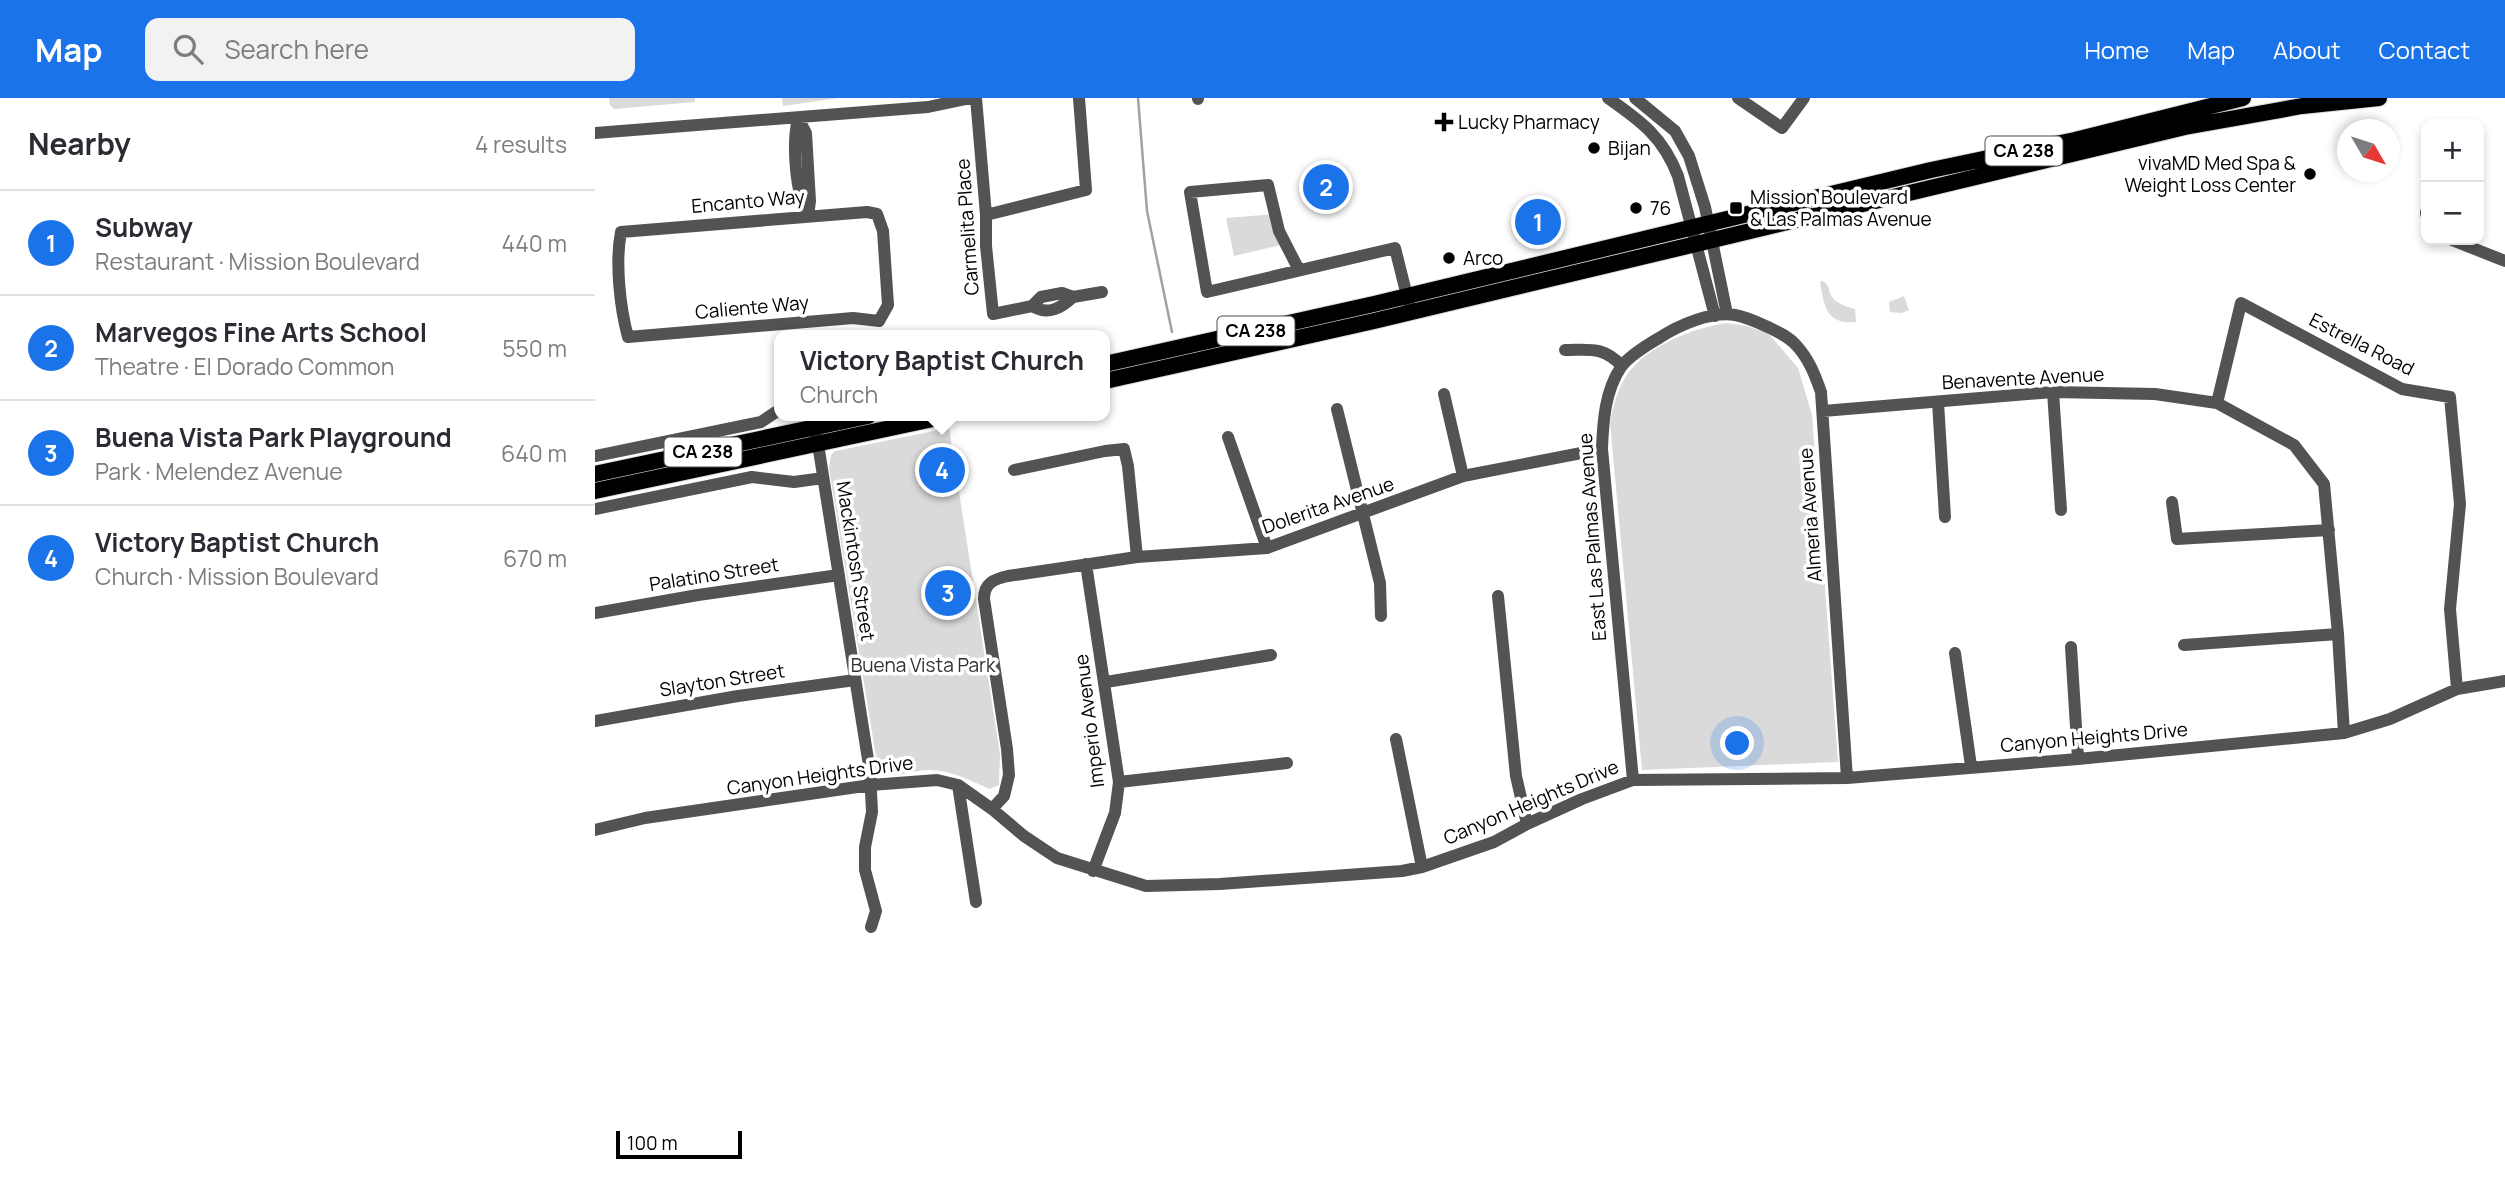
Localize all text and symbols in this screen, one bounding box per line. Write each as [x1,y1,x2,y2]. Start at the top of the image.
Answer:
search box [145,18,635,81]
text: Map [35,27,103,72]
icon: search [169,30,207,68]
text: Search here [225,31,369,67]
text: Home [2084,33,2149,66]
text: Map [2187,33,2235,66]
text: About [2273,33,2341,66]
text: Contact [2379,33,2470,66]
place label: Lucky Pharmacy [1458,109,1600,135]
marker: Lucky Pharmacy [1436,114,1452,130]
north arrow [2337,119,2400,182]
map controls [2421,119,2484,245]
button: + [2421,119,2484,182]
text: Nearby [28,123,131,164]
text: 4 results [475,128,567,160]
place label: Bijan [1608,135,1651,161]
road number: CA 238 [1985,136,2063,166]
marker: Bijan [1586,140,1602,156]
place label: vivaMD Med Spa & Weight Loss Center [2124,150,2297,198]
street label: Carmelita Place [949,158,985,296]
pin: 2 [1303,161,1349,213]
marker: vivaMD Med Spa & Weight Loss Center [2302,166,2318,182]
button: − [2421,182,2484,245]
street label: Encanto Way [690,183,806,219]
place label: Mission Boulevard & Las Palmas Avenue [1750,184,1932,232]
place label: 76 [1650,195,1671,221]
pin: 1 [1515,196,1561,248]
marker: 76 [1628,200,1644,216]
marker: Mission Boulevard & Las Palmas Avenue [1728,200,1744,216]
text: Subway [95,209,193,245]
text: 1 [46,227,56,259]
text: 440 m [502,227,567,259]
text: Restaurant · Mission Boulevard [95,245,420,277]
place label: Arco [1463,245,1503,271]
marker: Arco [1441,250,1457,266]
street label: Caliente Way [694,289,810,325]
street label: Estrella Road [2305,306,2419,382]
text: Marvegos Fine Arts School [95,314,427,350]
road number: CA 238 [1217,316,1295,345]
popup [774,330,1110,421]
text: 2 [44,332,58,364]
text: 550 m [502,332,567,364]
text: Victory Baptist Church [800,342,1084,378]
text: Theatre · El Dorado Common [95,350,394,382]
street label: Benavente Avenue [1941,361,2105,395]
text: Church [800,378,878,410]
text: Buena Vista Park Playground [95,419,452,455]
street label: East Las Palmas Avenue [1572,432,1612,642]
text: 3 [44,437,58,469]
text: 640 m [501,437,567,469]
road number: CA 238 [665,438,741,466]
pin: 4 [919,444,965,496]
street label: Almeria Avenue [1792,447,1828,583]
text: Park · Melendez Avenue [95,455,343,487]
street label: Dolerita Avenue [1259,470,1397,540]
street label: Mackintosh Street [831,479,881,643]
text: Victory Baptist Church [95,524,379,560]
text: 4 [44,542,58,574]
text: 670 m [503,542,567,574]
street label: Palatino Street [647,551,781,597]
text: Church · Mission Boulevard [95,560,379,592]
pin: 3 [925,567,971,619]
park label: Buena Vista Park [851,652,996,678]
street label: Imperio Avenue [1068,653,1110,789]
street label: Slayton Street [658,657,786,703]
street label: Canyon Heights Drive [1999,716,2189,758]
your location [1720,726,1754,760]
street label: Canyon Heights Drive [725,749,915,801]
street label: Canyon Heights Drive [1439,753,1623,851]
scale bar [616,1128,742,1160]
text: 100 m [627,1130,678,1156]

